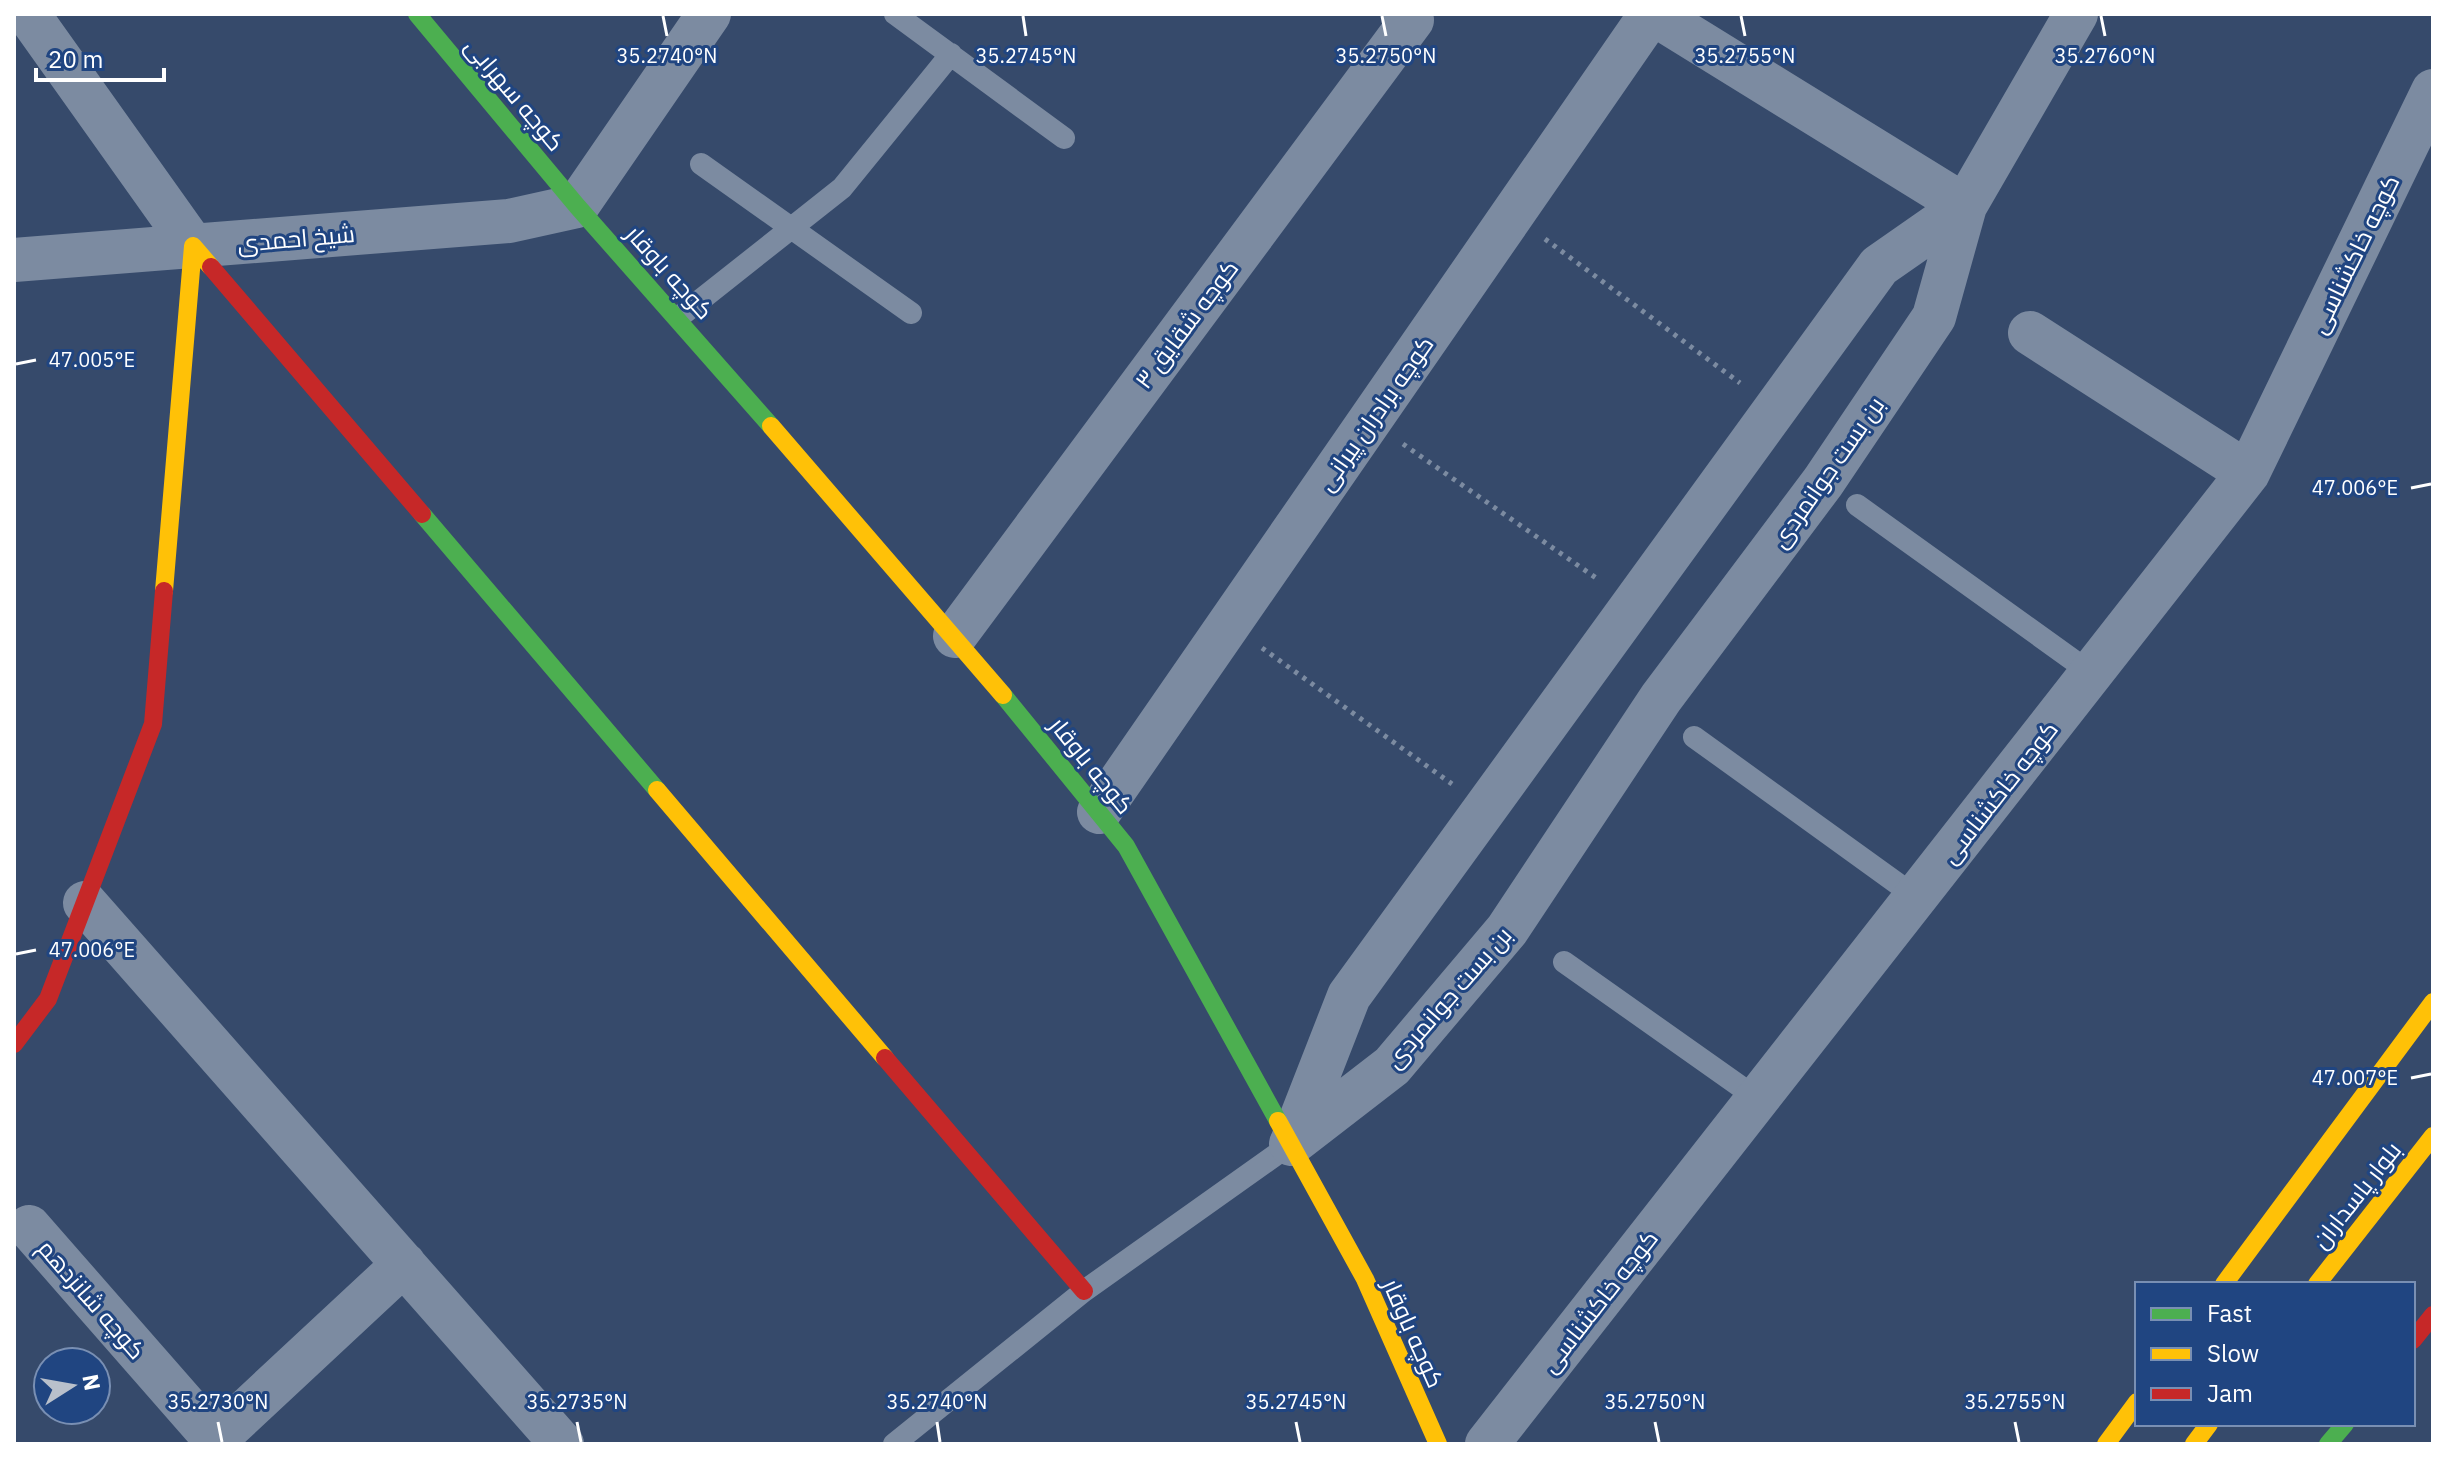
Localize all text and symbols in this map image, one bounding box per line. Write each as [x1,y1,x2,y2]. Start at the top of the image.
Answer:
street label: کوچه سهرابی [457,31,572,158]
scale bar [36,32,164,82]
text: 35.2740°N [617,42,717,69]
text: 35.2745°N [976,42,1076,69]
text: 35.2750°N [1336,42,1436,69]
text: 35.2755°N [1695,42,1795,69]
text: 35.2760°N [2055,42,2155,69]
text: 20 m [48,43,103,75]
street label: کوچه خاکشناسی [2302,169,2407,339]
street label: شیخ احمدی [236,217,356,260]
street label: کوچه باوقار [617,217,721,327]
street label: کوچه شقایق ۳ [1127,253,1246,396]
street label: کوچه برادران پیرانی [1310,329,1441,498]
text: 47.005°E [49,346,135,373]
street label: بن بست جوانمردی [1763,390,1891,554]
text: 47.006°E [2312,474,2398,501]
street label: کوچه باوقار [1041,708,1141,821]
street label: کوچه خاکشناسی [1933,714,2066,871]
street label: بن بست جوانمردی [1378,919,1518,1075]
text: 47.006°E [49,936,135,963]
text: 47.007°E [2312,1064,2398,1091]
street label: بلوار پاسداران [2304,1135,2409,1256]
street label: کوچه خاکشناسی [1533,1223,1666,1380]
street label: کوچه شانزدهم [30,1232,153,1366]
street label: کوچه باوقار [1374,1272,1452,1393]
legend [2135,1282,2415,1426]
text: Fast [2207,1297,2252,1329]
text: Slow [2207,1337,2259,1369]
north arrow [32,1346,112,1426]
text: N [76,1371,108,1393]
text: Jam [2207,1377,2253,1409]
text: 35.2730°N [168,1388,268,1415]
text: 35.2735°N [527,1388,627,1415]
text: 35.2740°N [887,1388,987,1415]
text: 35.2745°N [1246,1388,1346,1415]
text: 35.2750°N [1605,1388,1705,1415]
text: 35.2755°N [1965,1388,2065,1415]

